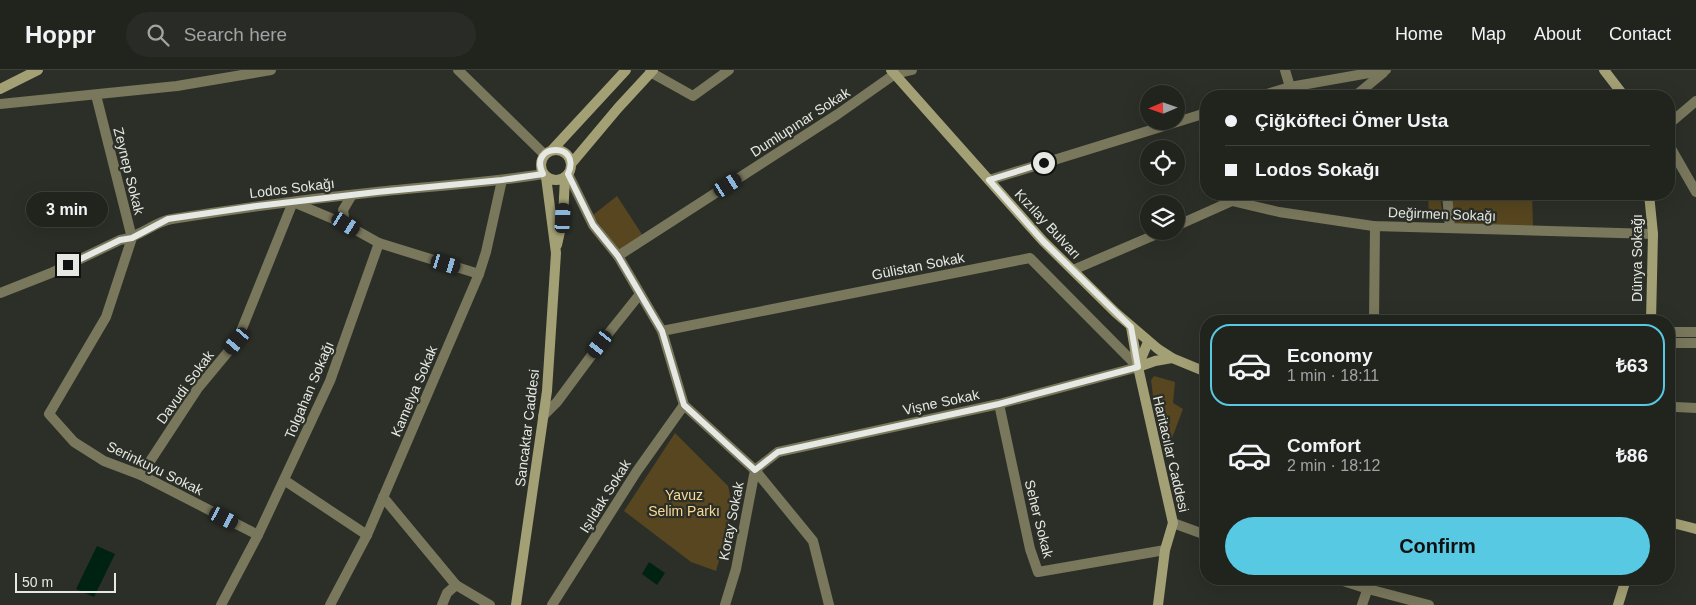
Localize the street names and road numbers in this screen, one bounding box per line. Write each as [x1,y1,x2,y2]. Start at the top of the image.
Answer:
street label: Dumlupınar Sokak [747,83,853,160]
street label: Zeynep Sokak [110,126,148,217]
street label: Lodos Sokağı [249,175,335,201]
street label: Kızılay Bulvarı [1012,186,1084,262]
street label: Değirmen Sokağı [1388,204,1496,224]
street label: Dünya Sokağı [1629,214,1645,302]
street label: Gülistan Sokak [870,249,967,283]
street label: Tolgahan Sokağı [281,339,337,441]
street label: Kamelya Sokak [388,342,441,439]
street label: Davudi Sokak [153,347,217,427]
street label: Sancaktar Caddesi [512,368,542,488]
street label: Vişne Sokak [901,386,982,418]
street label: Haritacılar Caddesi [1150,394,1192,514]
street label: Serinkuyu Sokak [104,438,207,499]
street label: Işıldak Sokak [576,456,634,536]
street label: Seher Sokak [1022,478,1057,561]
street label: Koray Sokak [716,480,747,561]

